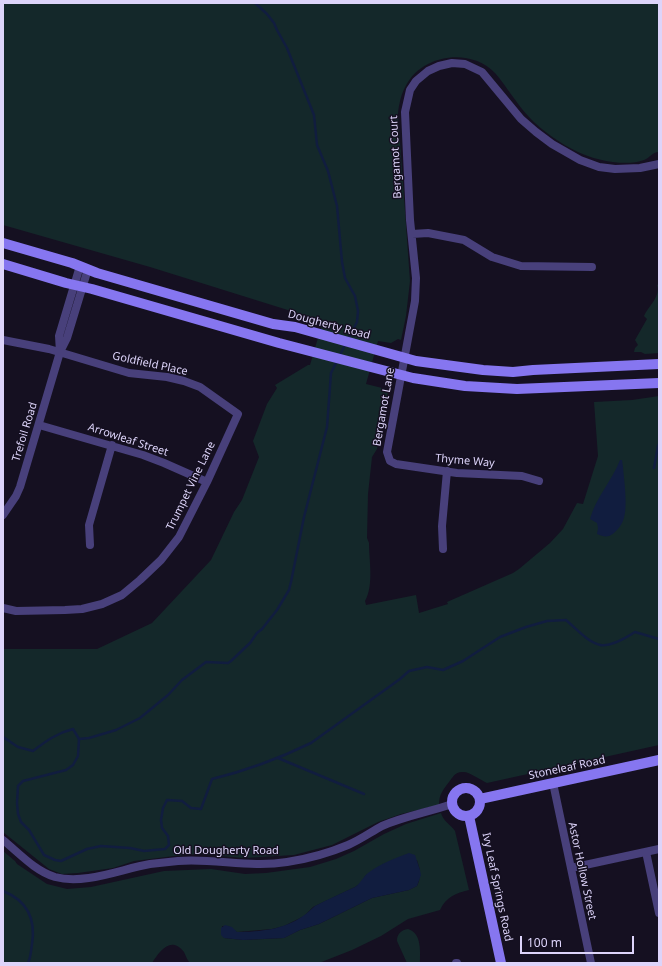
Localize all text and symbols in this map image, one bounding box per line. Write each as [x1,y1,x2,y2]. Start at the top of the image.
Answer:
street label: Bergamot Court [387,115,405,199]
street label: Dougherty Road [286,308,372,342]
street label: Goldfield Place [111,350,189,378]
street label: Bergamot Lane [371,367,397,447]
street label: Trefoil Road [10,401,40,463]
street label: Arrowleaf Street [86,421,170,459]
street label: Trumpet Vine Lane [164,439,218,533]
street label: Thyme Way [435,452,495,470]
street label: Stoneleaf Road [528,753,606,783]
street label: Astor Hollow Street [565,821,599,921]
street label: Ivy Leaf Springs Road [479,831,515,943]
street label: Old Dougherty Road [173,844,279,858]
scale bar [522,928,636,954]
text: 100 m [527,934,562,951]

